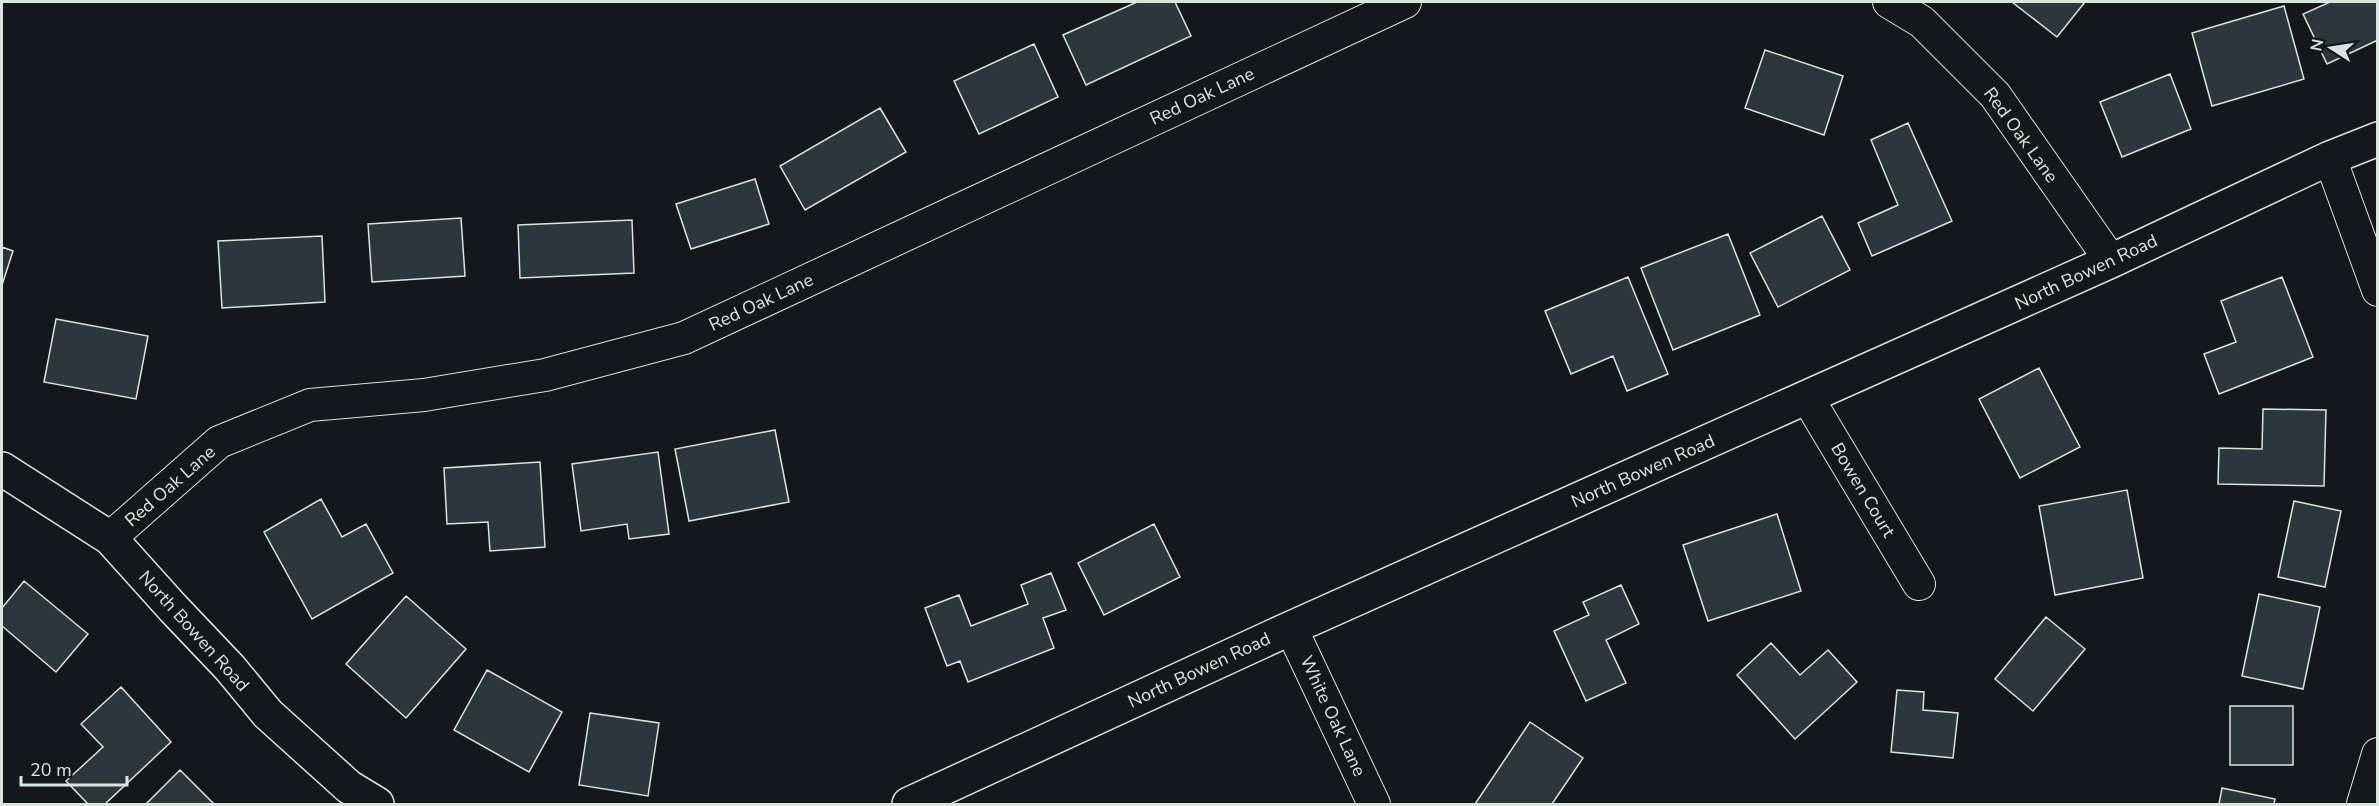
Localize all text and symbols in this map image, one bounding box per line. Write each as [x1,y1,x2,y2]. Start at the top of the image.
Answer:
north arrow [2301,18,2361,78]
text: N [2305,37,2329,53]
street label: Red Oak Lane [1146,61,1258,131]
street label: Red Oak Lane [1978,82,2064,188]
street label: North Bowen Road [2011,228,2161,316]
street label: Red Oak Lane [705,267,817,337]
street label: North Bowen Road [1567,429,1719,513]
street label: Bowen Court [1825,438,1901,542]
street label: Red Oak Lane [120,440,220,532]
street label: North Bowen Road [133,565,255,697]
street label: North Bowen Road [1124,626,1274,714]
street label: White Oak Lane [1295,652,1371,780]
scale bar [21,749,128,787]
text: 20 m [30,758,72,782]

